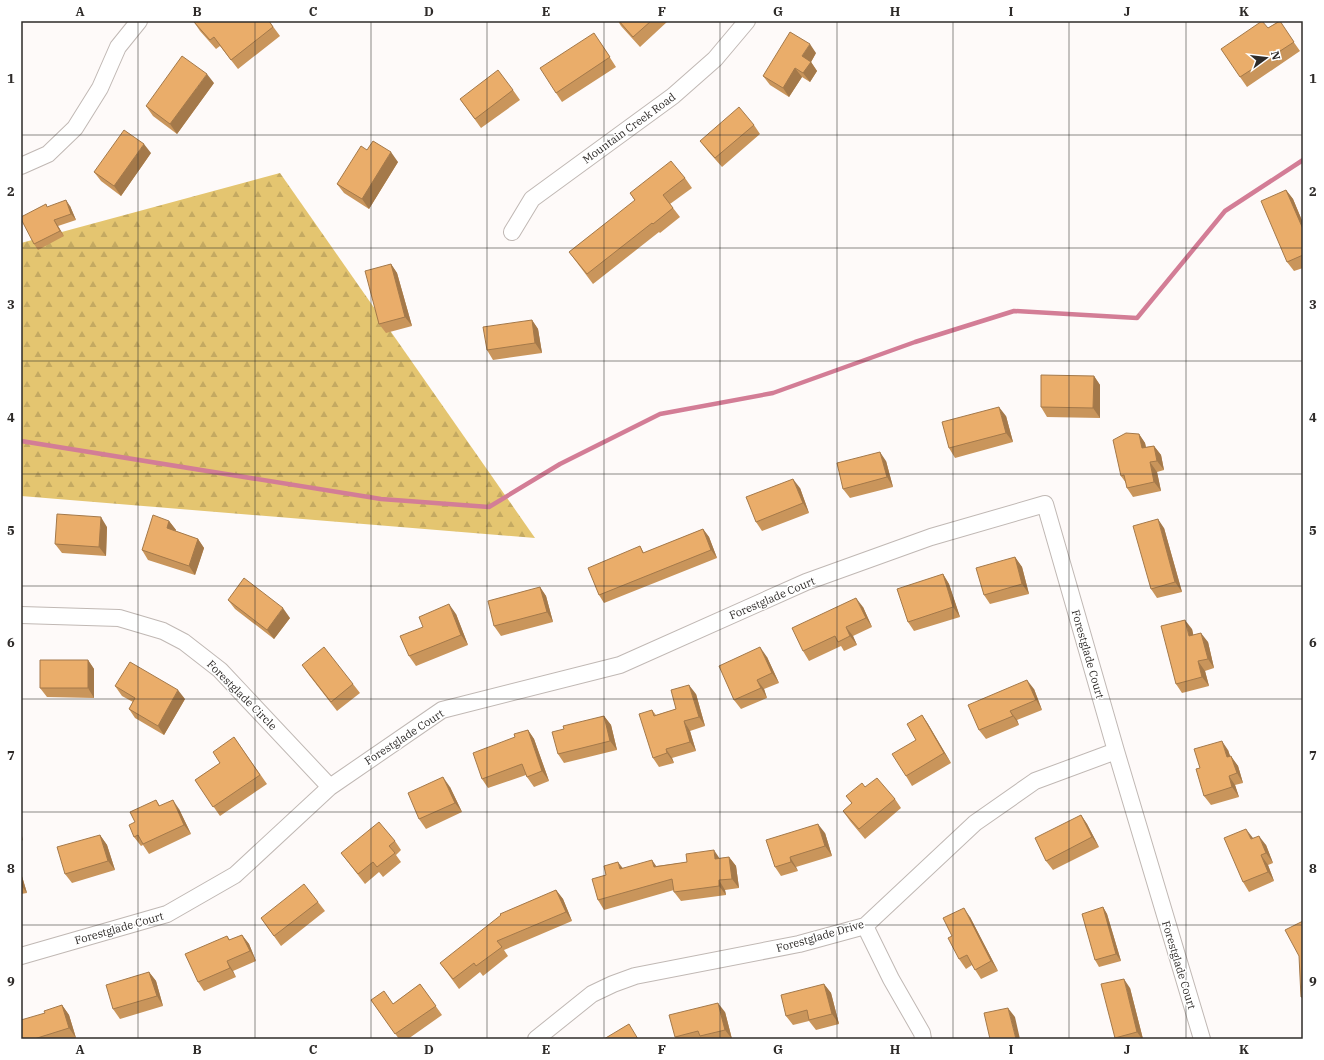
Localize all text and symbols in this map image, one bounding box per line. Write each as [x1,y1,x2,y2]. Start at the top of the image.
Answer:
text: A [75,3,85,20]
text: B [192,3,202,20]
text: C [309,3,318,20]
text: D [424,3,434,20]
text: E [542,3,550,20]
text: F [658,3,666,20]
text: G [773,3,783,20]
text: H [890,3,901,20]
text: I [1009,3,1014,20]
text: J [1124,3,1131,20]
text: K [1239,3,1249,20]
north arrow [1246,38,1286,78]
text: N [1268,49,1284,62]
text: 1 [7,70,15,87]
text: 1 [1309,70,1317,87]
street label: Mountain Creek Road [580,89,678,166]
text: 2 [7,183,15,200]
text: 2 [1309,183,1317,200]
text: 3 [7,296,15,313]
text: 3 [1309,296,1317,313]
text: 4 [7,409,15,426]
text: 4 [1309,409,1317,426]
text: 5 [7,522,15,539]
text: 5 [1309,522,1317,539]
street label: Forestglade Court [727,574,817,622]
street label: Forestglade Court [1069,608,1107,700]
text: 6 [7,634,15,651]
text: 6 [1309,634,1317,651]
street label: Forestglade Circle [204,657,280,733]
street label: Forestglade Court [362,706,446,768]
text: 7 [7,747,15,764]
text: 7 [1309,747,1317,764]
text: 8 [7,860,15,877]
text: 8 [1309,860,1317,877]
street label: Forestglade Court [73,909,165,947]
street label: Forestglade Drive [774,917,866,955]
street label: Forestglade Court [1159,919,1199,1011]
text: 9 [7,973,15,990]
text: 9 [1309,973,1317,990]
text: A [75,1041,85,1058]
text: B [192,1041,202,1058]
text: C [309,1041,318,1058]
text: D [424,1041,434,1058]
text: E [542,1041,550,1058]
text: F [658,1041,666,1058]
text: G [773,1041,783,1058]
text: H [890,1041,901,1058]
text: I [1009,1041,1014,1058]
text: J [1124,1041,1131,1058]
text: K [1239,1041,1249,1058]

